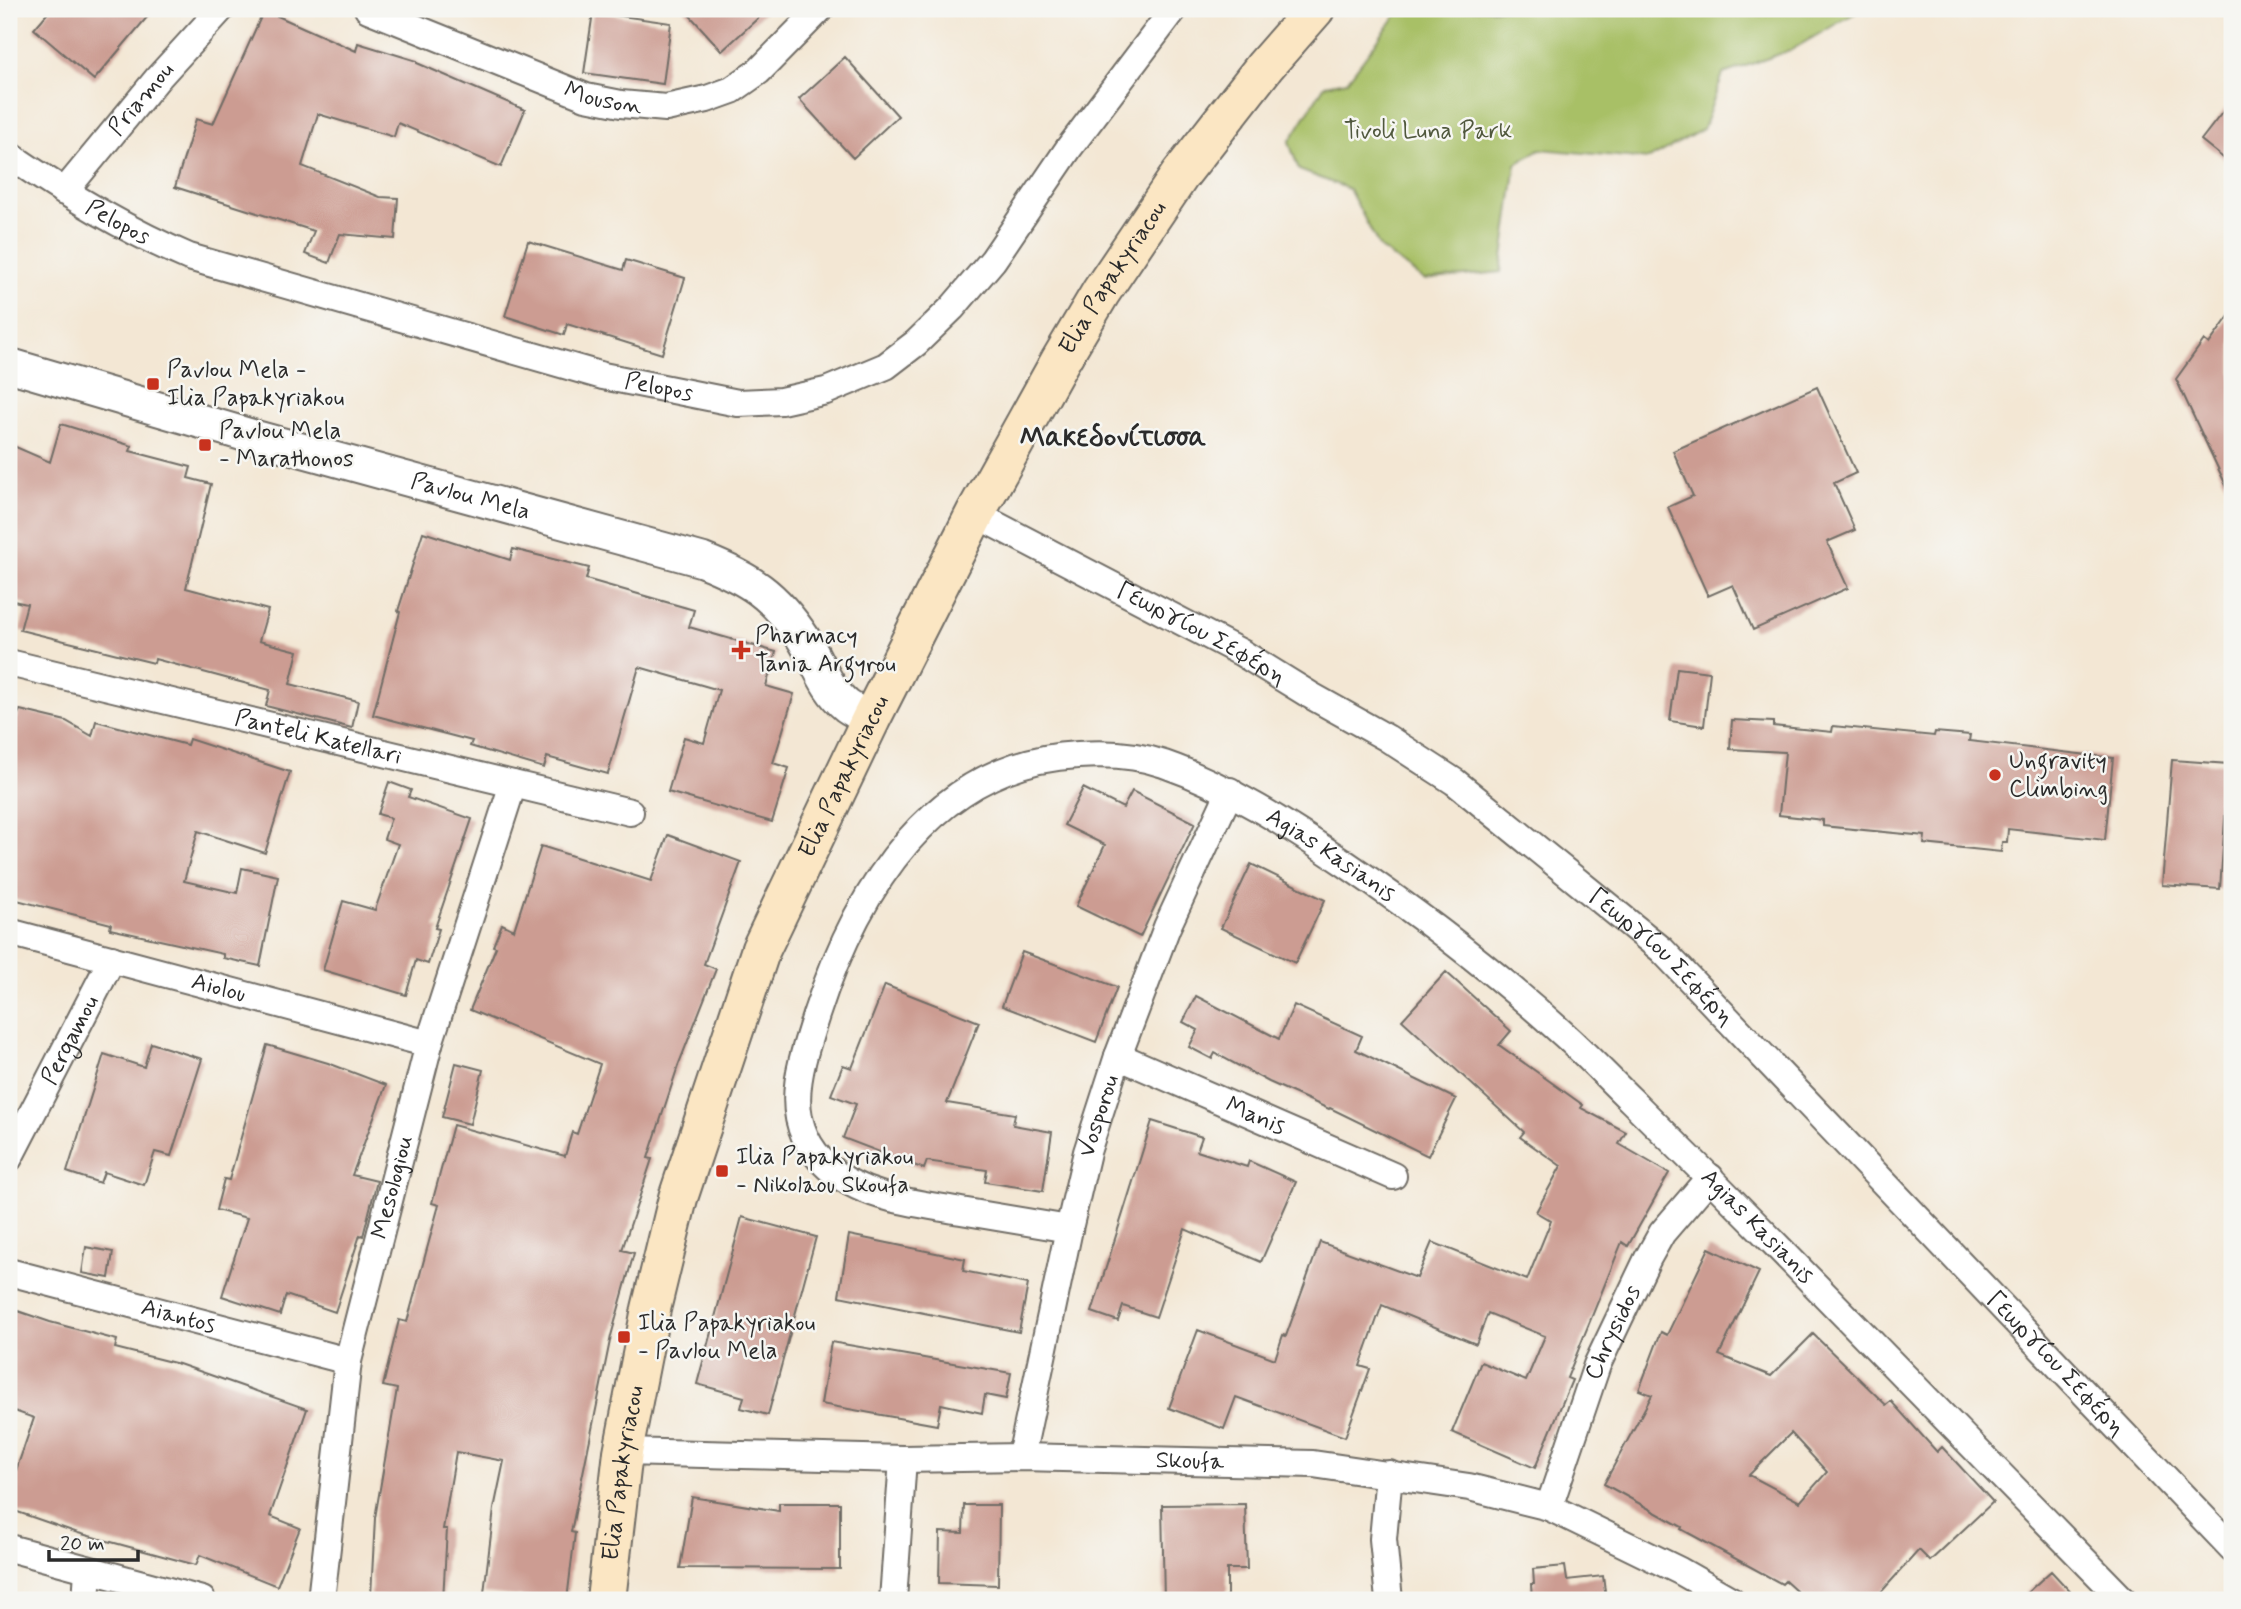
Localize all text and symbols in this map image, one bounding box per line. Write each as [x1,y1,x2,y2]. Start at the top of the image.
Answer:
street label: Priamou [101,55,181,142]
street label: Mouson [559,74,643,121]
park label: Tivoli Luna Park [1344,116,1512,147]
street label: Pelopos [80,192,156,252]
street label: Elia Papakyriacou [1052,195,1174,360]
place label: Pavlou Mela - Ilia Papakyriakou [167,355,344,414]
street label: Pelopos [622,365,696,409]
marker: Pavlou Mela - Ilia Papakyriakou [145,376,161,392]
place label: Pavlou Mela - Marathonos [219,416,354,475]
district label: Μακεδονίτισσα [1020,420,1207,457]
marker: Pavlou Mela - Marathonos [197,437,213,453]
street label: Pavlou Mela [408,465,534,528]
street label: Γεωργίου Σεφέρη [1111,575,1292,692]
place label: Pharmacy Tania Argyrou [755,621,896,683]
marker: Pharmacy Tania Argyrou [733,642,749,658]
street label: Elia Papakyriacou [792,689,896,863]
street label: Panteli Katellari [232,702,405,772]
place label: Ungravity Climbing [2009,746,2108,805]
marker: Ungravity Climbing [1987,767,2003,783]
street label: Agias Kasianis [1260,801,1402,909]
street label: Γεωργίου Σεφέρη [1582,881,1741,1032]
street label: Aiolou [188,966,249,1010]
street label: Pergamou [34,990,106,1090]
street label: Vosporou [1071,1071,1126,1161]
street label: Manis [1221,1089,1290,1143]
street label: Mesologiou [364,1132,421,1242]
place label: Ilia Papakyriakou - Nikolaou Skoufa [736,1142,913,1201]
street label: Agias Kasianis [1694,1162,1821,1291]
marker: Ilia Papakyriakou - Nikolaou Skoufa [714,1163,730,1179]
street label: Chrysidos [1578,1280,1648,1384]
street label: Γεωργίου Σεφέρη [1980,1284,2133,1443]
street label: Aiantos [138,1292,219,1341]
place label: Ilia Papakyriakou - Pavlou Mela [638,1308,815,1367]
marker: Ilia Papakyriakou - Pavlou Mela [616,1329,632,1345]
street label: Elia Papakyriacou [595,1383,651,1562]
street label: Skoufa [1155,1445,1225,1477]
scale bar [49,1518,138,1562]
text: 20 m [60,1530,105,1558]

